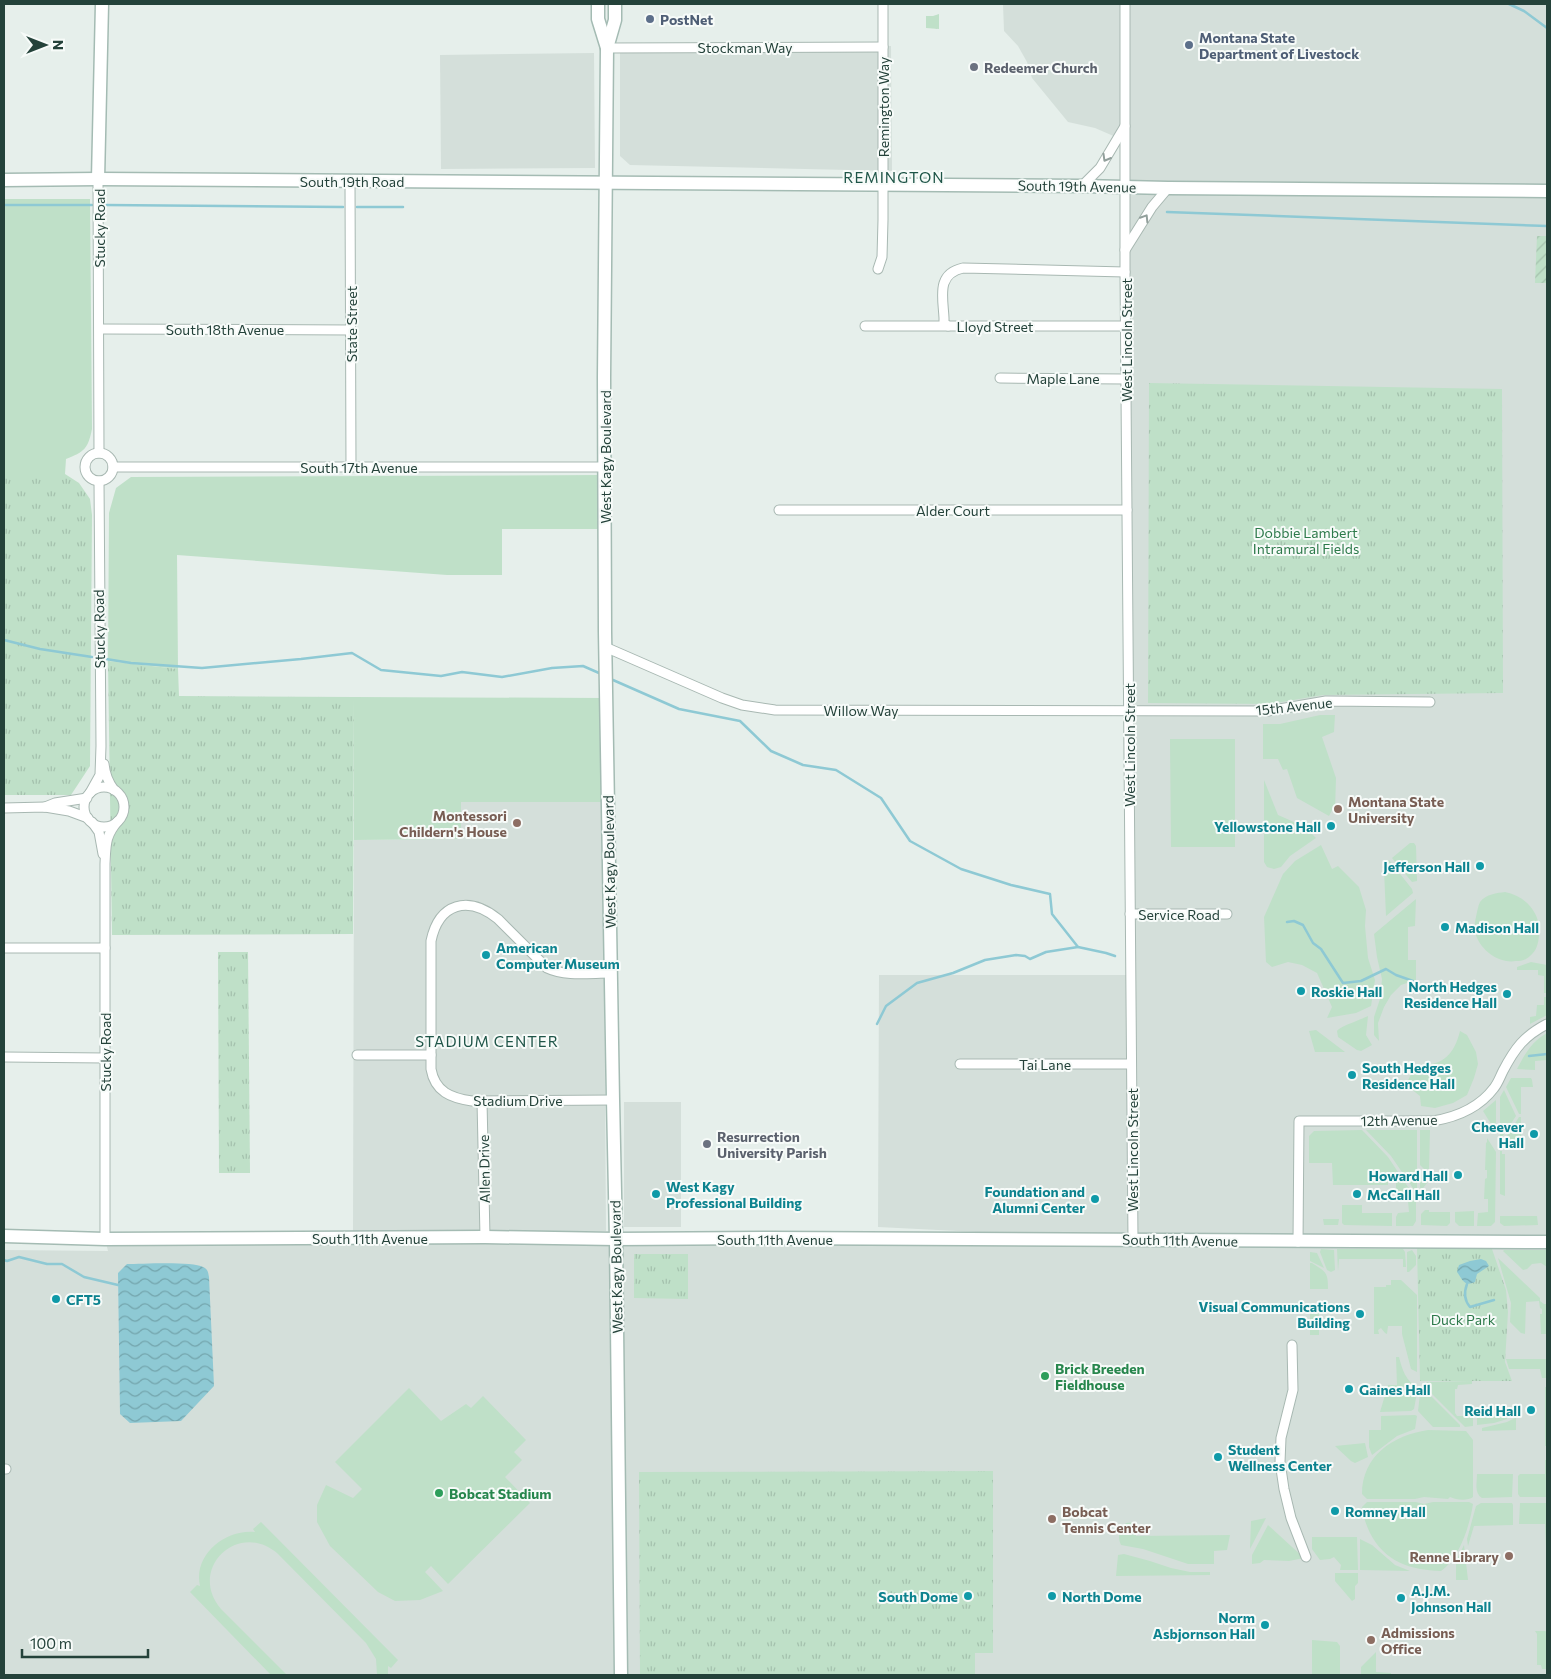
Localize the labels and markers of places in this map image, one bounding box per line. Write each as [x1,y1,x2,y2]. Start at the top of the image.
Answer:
place label: PostNet [660,11,713,28]
marker: PostNet [644,13,656,25]
place label: Montana State Department of Livestock [1199,29,1359,62]
marker: Montana State Department of Livestock [1183,39,1195,51]
place label: Redeemer Church [984,59,1098,76]
marker: Redeemer Church [968,61,980,73]
place label: Montana State University [1348,793,1444,826]
marker: Montana State University [1332,803,1344,815]
place label: Montessori Childern's House [399,807,507,840]
marker: Montessori Childern's House [511,817,523,829]
place label: Yellowstone Hall [1214,818,1321,835]
marker: Yellowstone Hall [1325,820,1337,832]
place label: Jefferson Hall [1383,858,1470,875]
marker: Jefferson Hall [1474,860,1486,872]
place label: Madison Hall [1455,919,1539,936]
marker: Madison Hall [1439,921,1451,933]
place label: American Computer Museum [496,939,620,972]
marker: American Computer Museum [480,949,492,961]
place label: North Hedges Residence Hall [1404,978,1497,1011]
place label: Roskie Hall [1311,983,1382,1000]
marker: Roskie Hall [1295,985,1307,997]
marker: North Hedges Residence Hall [1501,988,1513,1000]
place label: South Hedges Residence Hall [1362,1059,1455,1092]
marker: South Hedges Residence Hall [1346,1069,1358,1081]
place label: Cheever Hall [1471,1118,1524,1151]
place label: Resurrection University Parish [717,1128,827,1161]
marker: Cheever Hall [1528,1128,1540,1140]
marker: Resurrection University Parish [701,1138,713,1150]
place label: Howard Hall [1369,1167,1448,1184]
marker: Howard Hall [1452,1169,1464,1181]
place label: West Kagy Professional Building [666,1178,802,1211]
place label: Foundation and Alumni Center [984,1183,1085,1216]
place label: McCall Hall [1367,1186,1440,1203]
marker: West Kagy Professional Building [650,1188,662,1200]
marker: McCall Hall [1351,1188,1363,1200]
marker: Foundation and Alumni Center [1089,1193,1101,1205]
place label: CFT5 [66,1291,101,1308]
marker: CFT5 [50,1293,62,1305]
place label: Visual Communications Building [1198,1298,1350,1331]
marker: Visual Communications Building [1354,1308,1366,1320]
place label: Brick Breeden Fieldhouse [1055,1360,1145,1393]
marker: Brick Breeden Fieldhouse [1039,1370,1051,1382]
place label: Gaines Hall [1359,1381,1431,1398]
marker: Gaines Hall [1343,1383,1355,1395]
place label: Reid Hall [1464,1402,1521,1419]
marker: Reid Hall [1525,1404,1537,1416]
place label: Student Wellness Center [1228,1441,1332,1474]
marker: Student Wellness Center [1212,1451,1224,1463]
place label: Bobcat Stadium [449,1485,552,1502]
marker: Bobcat Stadium [433,1487,445,1499]
place label: Bobcat Tennis Center [1062,1503,1151,1536]
place label: Romney Hall [1345,1503,1426,1520]
marker: Romney Hall [1329,1505,1341,1517]
marker: Bobcat Tennis Center [1046,1513,1058,1525]
place label: Renne Library [1409,1548,1499,1565]
marker: Renne Library [1503,1550,1515,1562]
place label: A.J.M. Johnson Hall [1411,1582,1491,1615]
place label: South Dome [878,1588,958,1605]
place label: North Dome [1062,1588,1142,1605]
marker: South Dome [962,1590,974,1602]
marker: North Dome [1046,1590,1058,1602]
marker: A.J.M. Johnson Hall [1395,1592,1407,1604]
place label: Norm Asbjornson Hall [1153,1609,1255,1642]
marker: Norm Asbjornson Hall [1259,1619,1271,1631]
place label: Admissions Office [1381,1624,1455,1657]
marker: Admissions Office [1365,1634,1377,1646]

